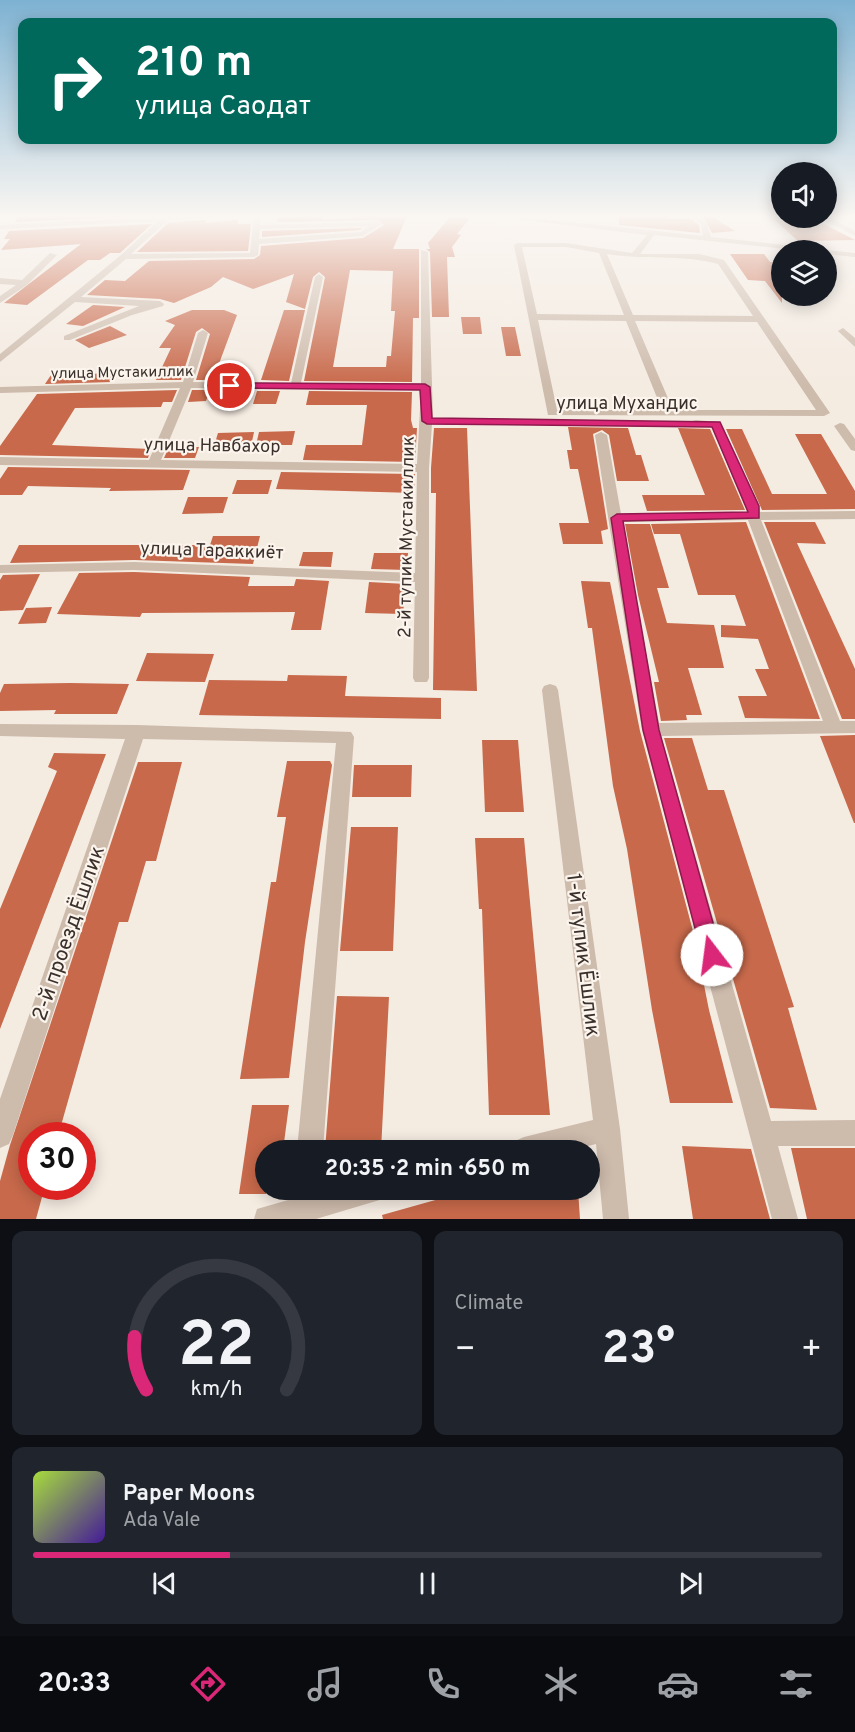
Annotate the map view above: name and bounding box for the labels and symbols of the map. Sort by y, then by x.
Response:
pin [204,360,255,411]
street label: улица Мустакиллик [50,363,194,384]
street label: улица Мухандис [556,393,698,416]
street label: улица Навбахор [143,434,281,459]
street label: 2-й тупик Мустакиллик [394,436,421,638]
street label: улица Тараккиёт [140,538,284,565]
street label: 2-й проезд Ёшлик [27,842,112,1025]
street label: 1-й тупик Ёшлик [559,872,606,1038]
position arrow [680,923,744,987]
speed limit sign: 30 [18,1122,96,1200]

